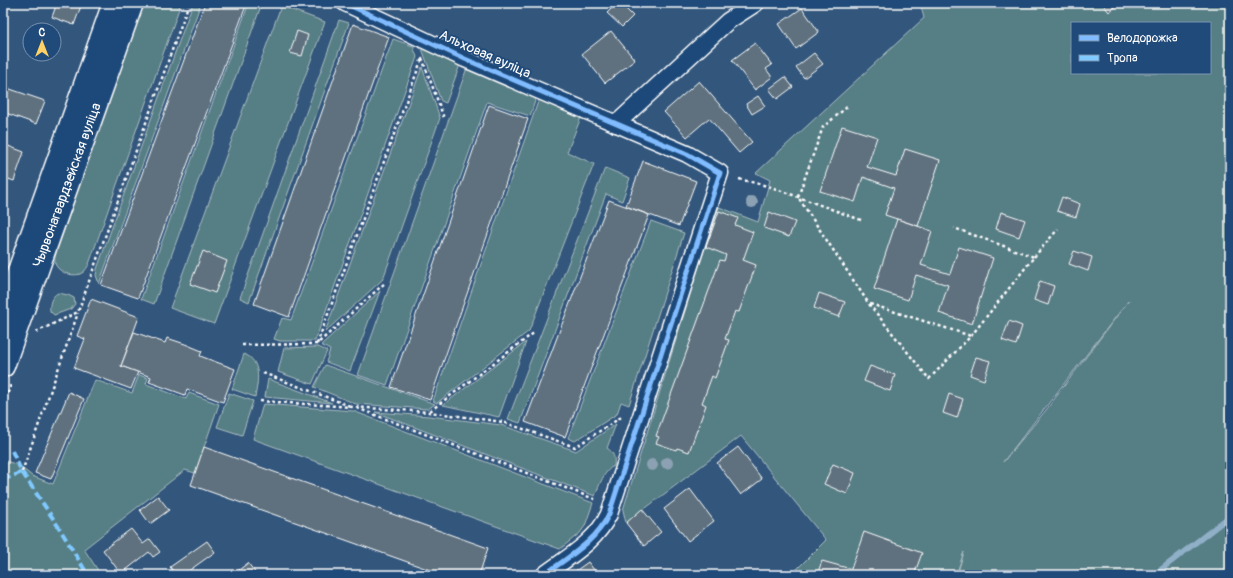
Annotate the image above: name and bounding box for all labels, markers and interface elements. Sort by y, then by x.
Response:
north arrow [22,22,62,62]
legend [1071,22,1211,74]
text: С [39,26,46,39]
street label: Альховая вуліца [437,26,533,82]
text: Велодорожка [1107,31,1178,46]
text: Тропа [1107,51,1138,66]
street label: Чырвонагвардзейская вуліца [29,100,105,270]

